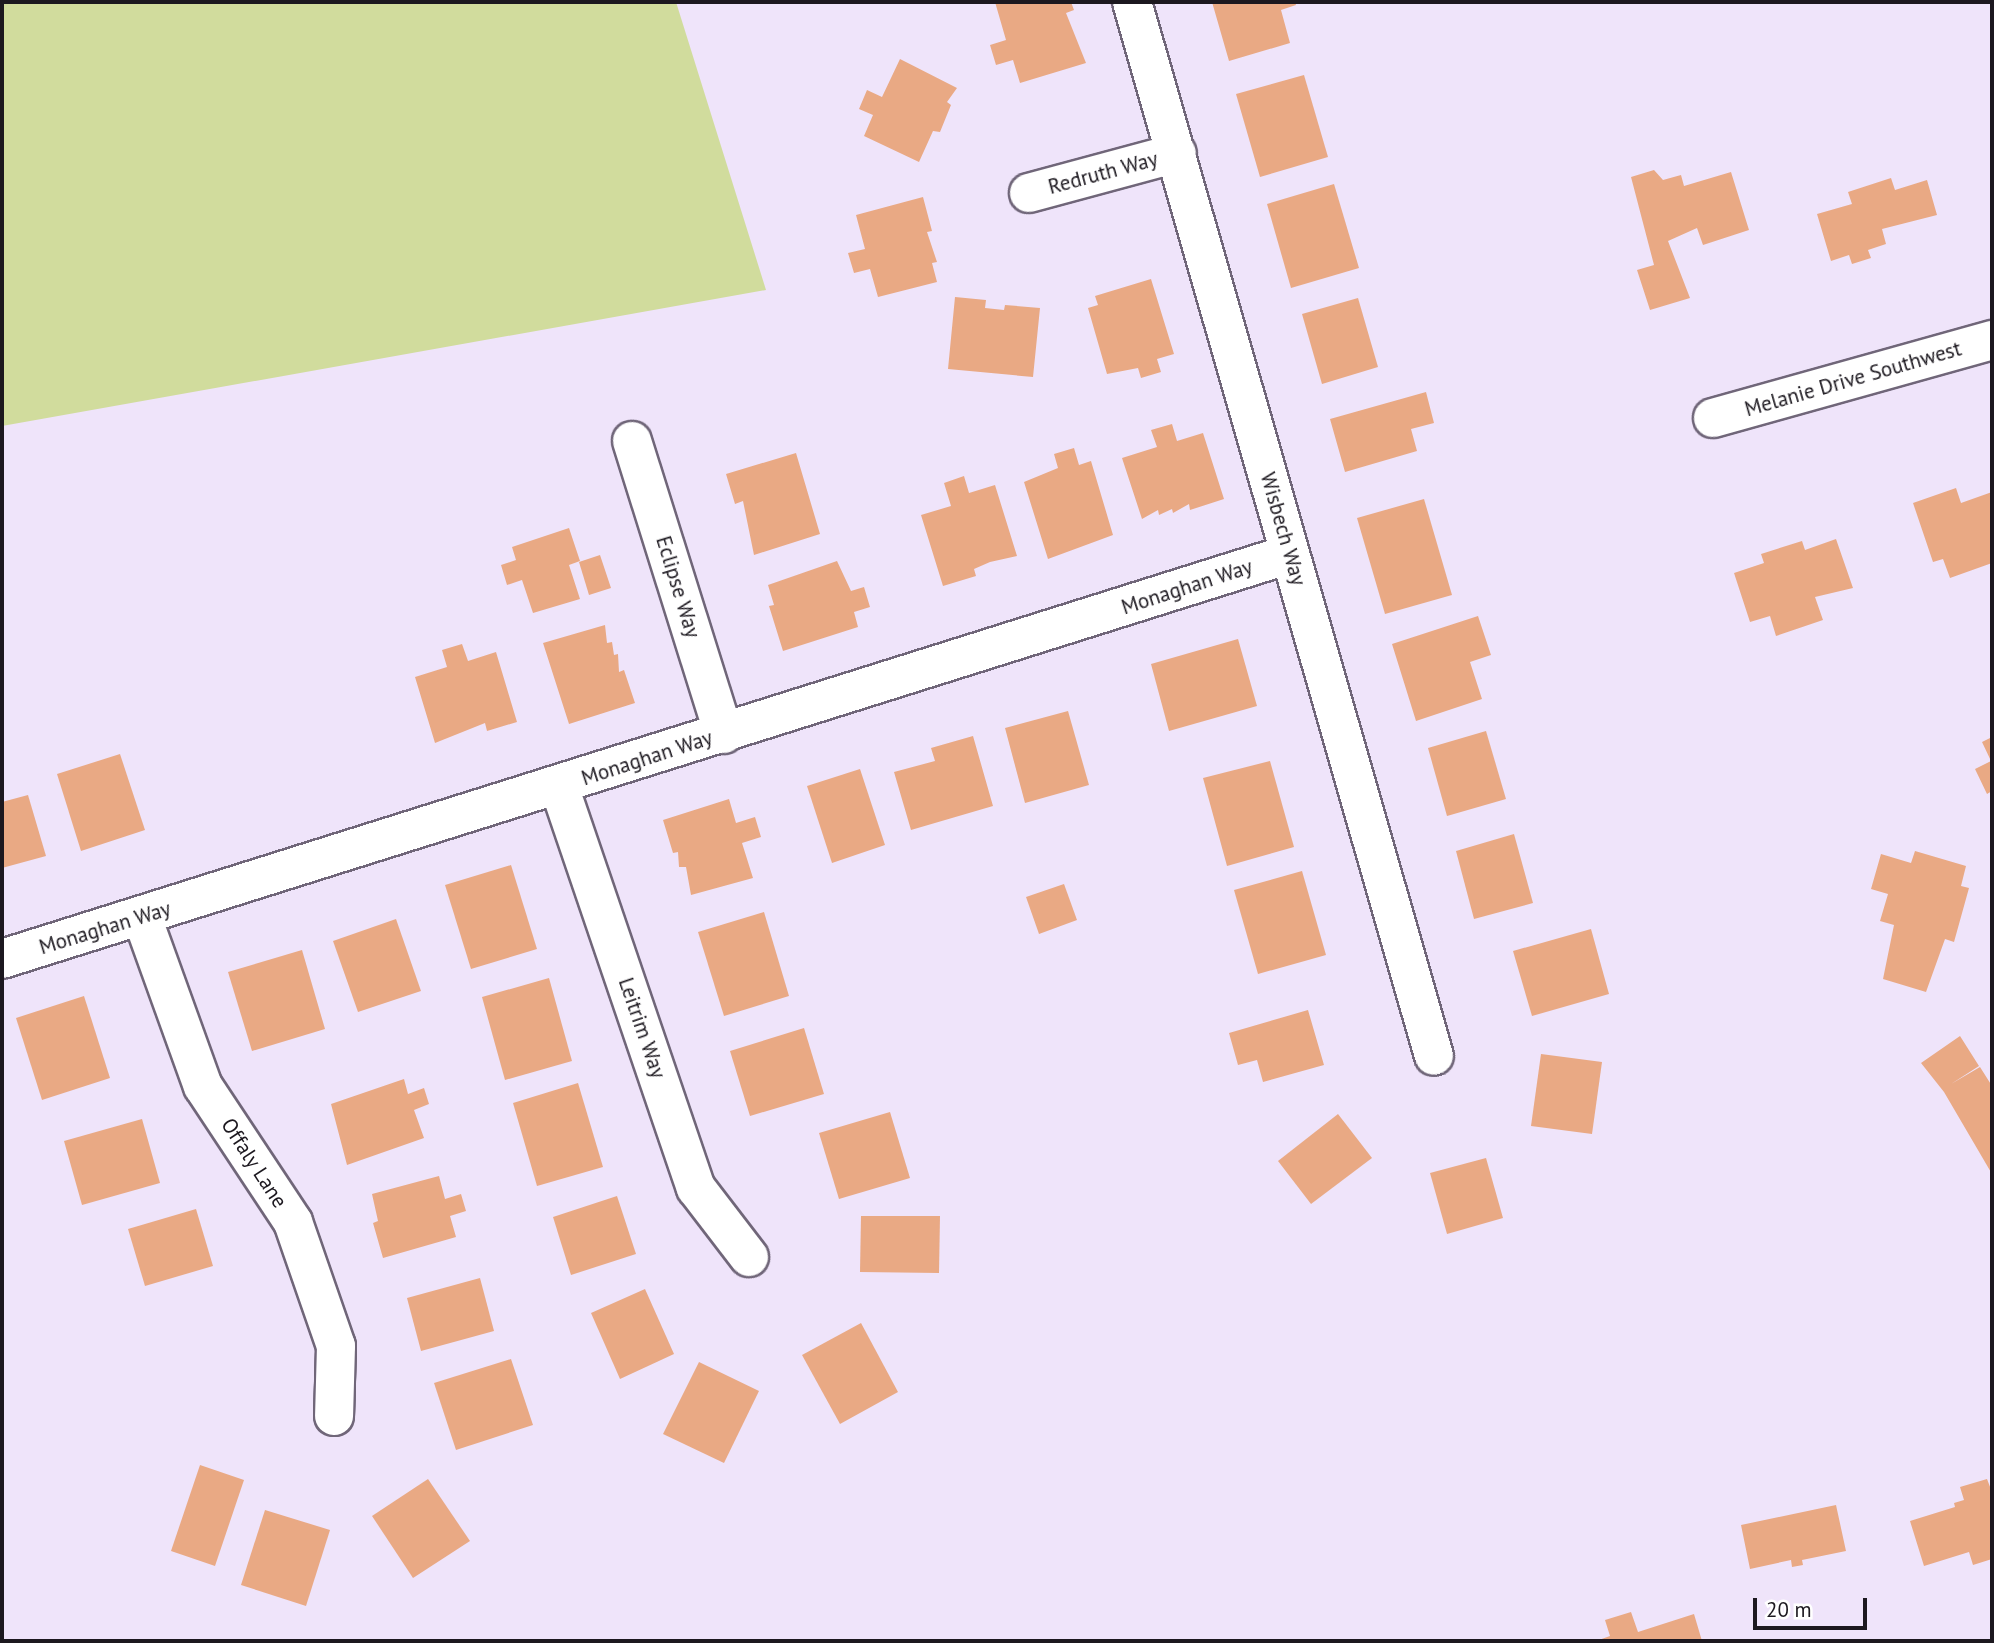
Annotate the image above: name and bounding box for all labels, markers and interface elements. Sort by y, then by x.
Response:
street label: Redruth Way [1045,146,1161,200]
street label: Melanie Drive Southwest [1742,336,1964,422]
street label: Wisbech Way [1255,469,1311,589]
street label: Eclipse Way [650,533,706,641]
street label: Monaghan Way [1118,554,1256,620]
street label: Monaghan Way [578,725,716,791]
street label: Monaghan Way [36,896,174,960]
street label: Leitrim Way [613,974,671,1082]
street label: Offaly Lane [215,1113,293,1213]
scale bar [1756,1584,1870,1628]
text: 20 m [1766,1596,1812,1623]

